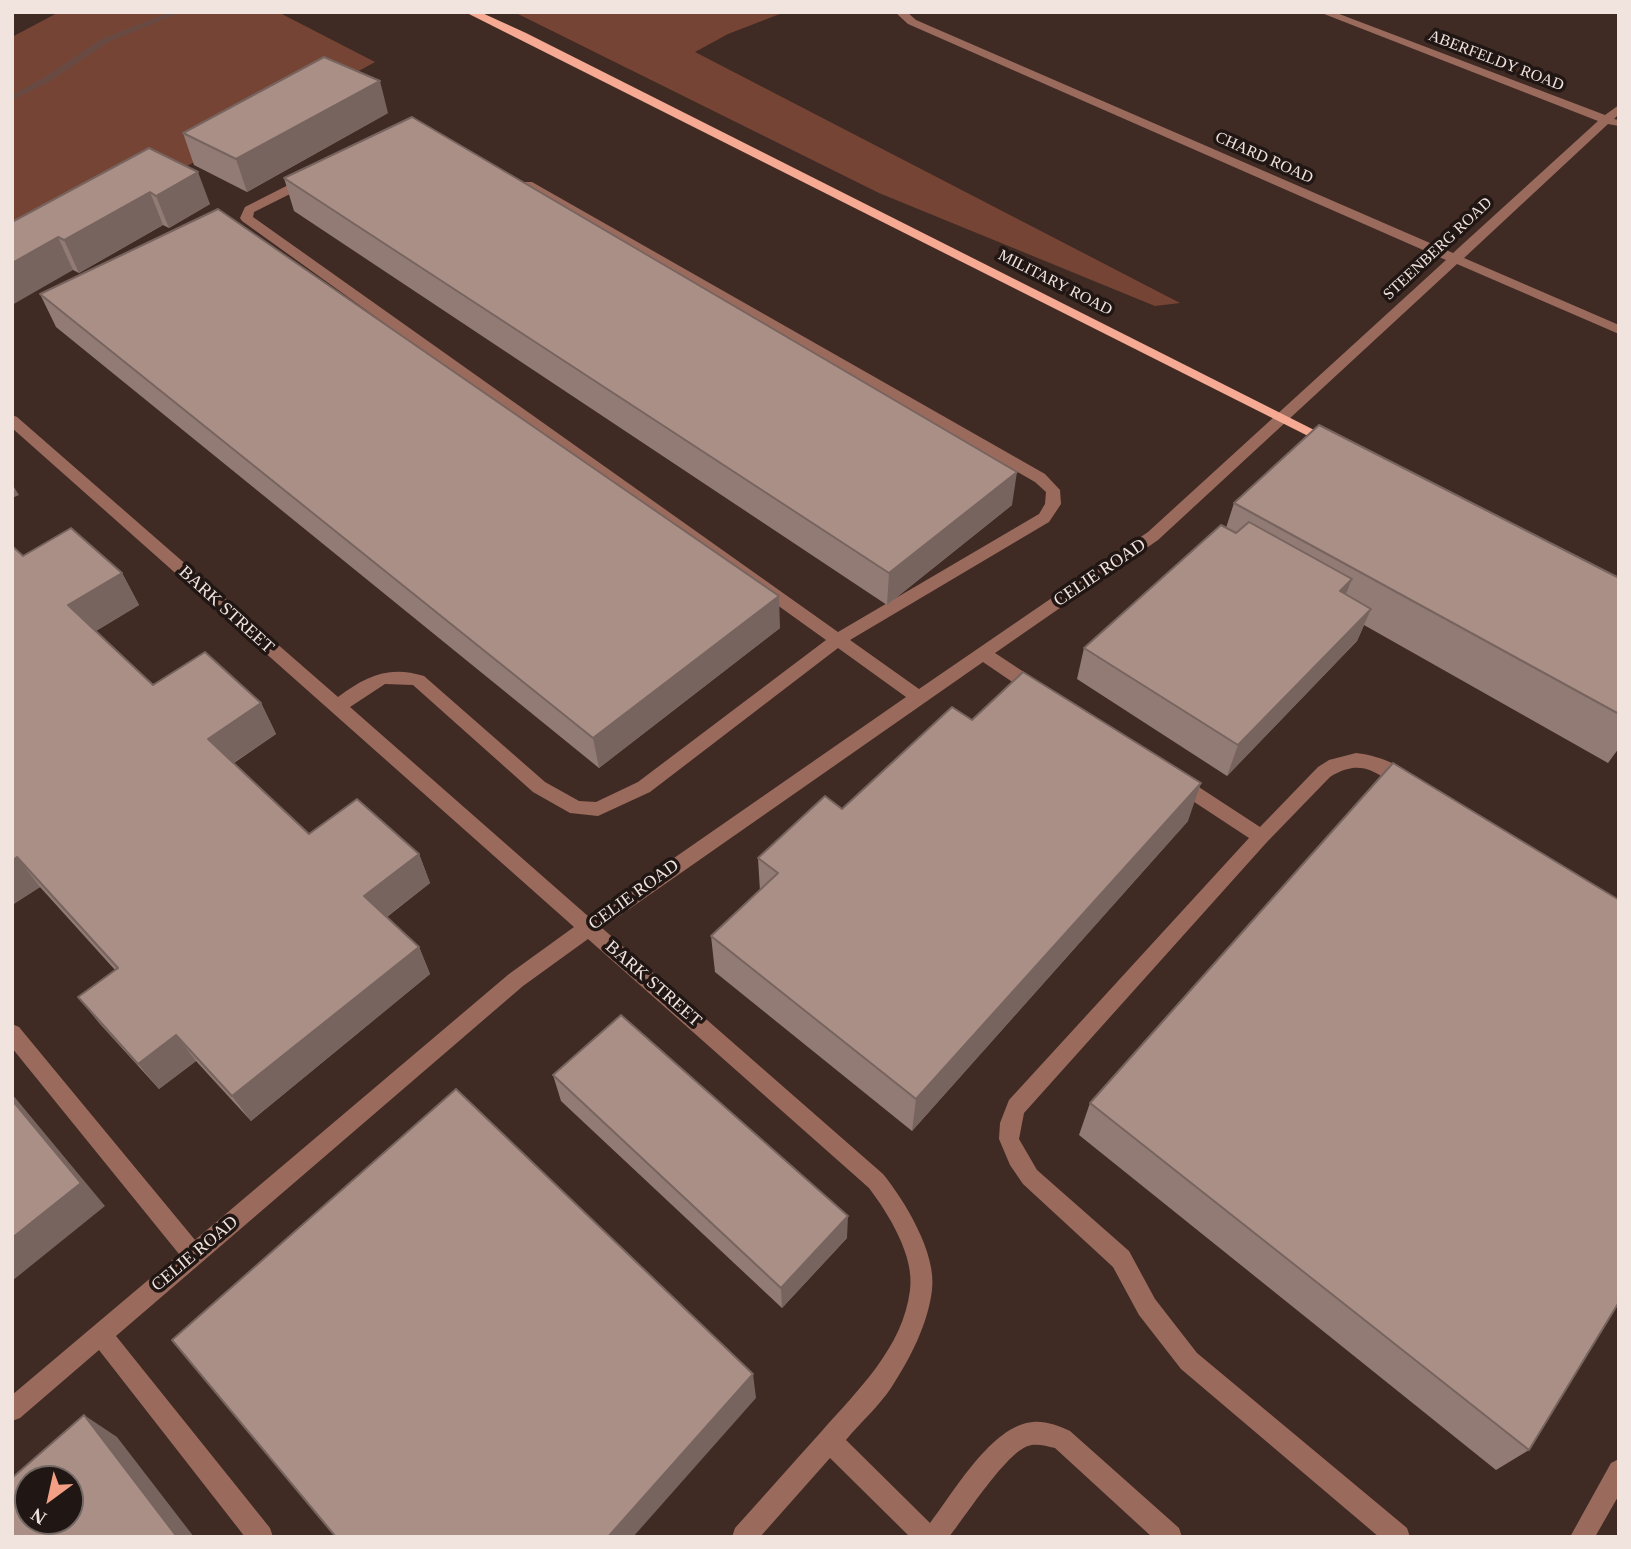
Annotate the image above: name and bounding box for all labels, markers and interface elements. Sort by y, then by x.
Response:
street label: ABERFELDY ROAD [1426,26,1566,96]
street label: CHARD ROAD [1212,128,1316,188]
street label: STEENBERG ROAD [1380,194,1496,304]
street label: MILITARY ROAD [995,246,1115,320]
street label: CELIE ROAD [1050,534,1150,612]
street label: BARK STREET [174,562,278,658]
street label: CELIE ROAD [585,855,683,935]
street label: BARK STREET [600,936,706,1032]
street label: CELIE ROAD [147,1212,243,1296]
north arrow [14,1465,84,1535]
text: N [27,1504,50,1529]

